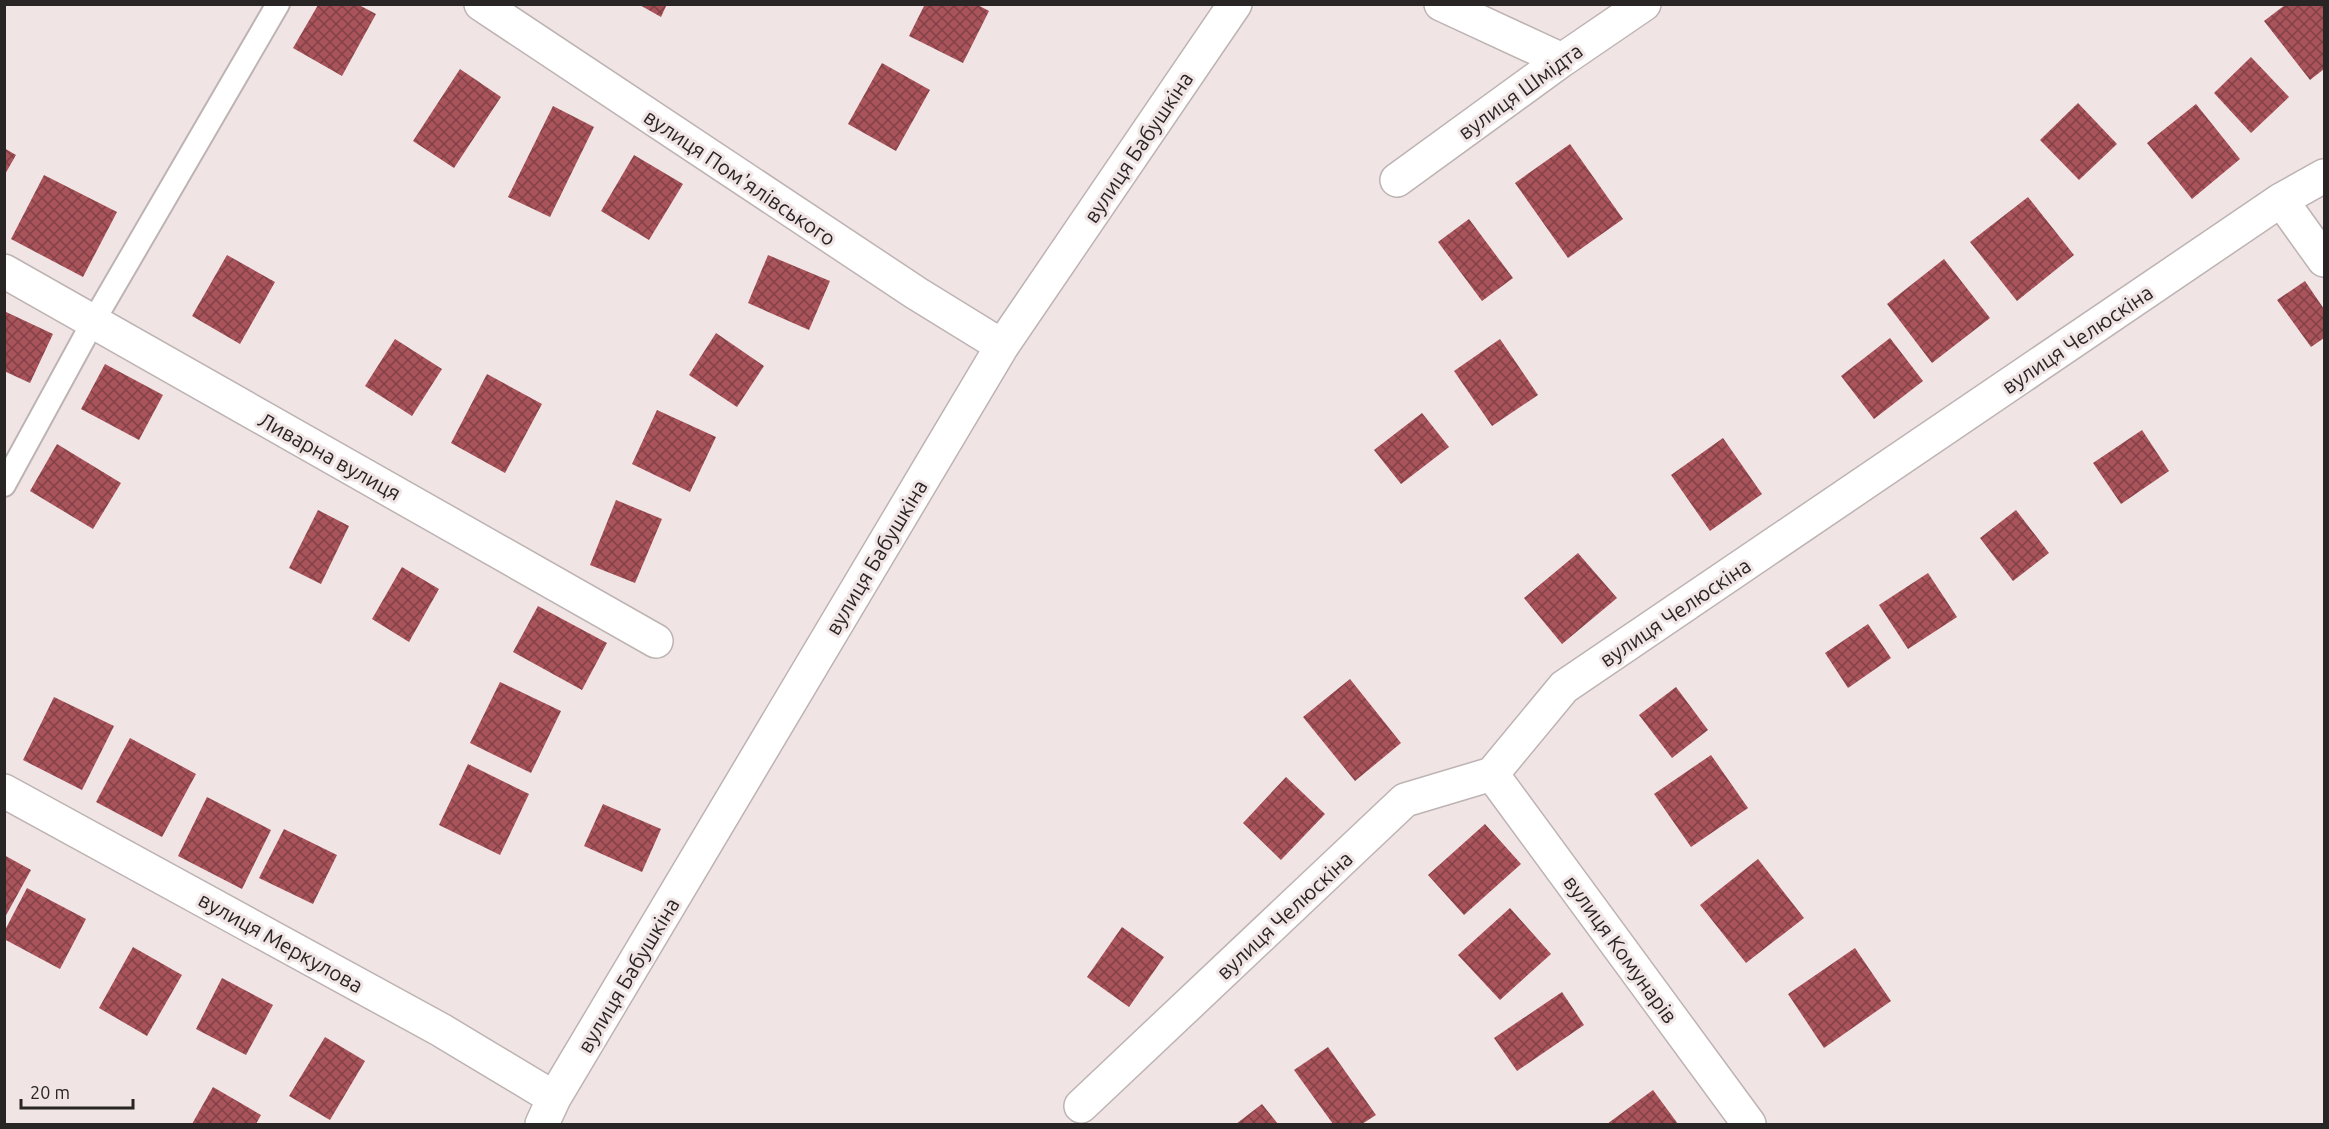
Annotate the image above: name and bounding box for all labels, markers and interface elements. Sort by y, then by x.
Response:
street label: вулиця Шмідта [1453,38,1587,144]
street label: вулиця Бабушкіна [1079,67,1197,227]
street label: вулиця Пом'ялівського [640,104,840,250]
street label: вулиця Челюскіна [1997,280,2157,398]
street label: Ливарна вулиця [255,407,405,505]
street label: вулиця Бабушкіна [820,475,932,639]
street label: вулиця Челюскіна [1595,553,1755,671]
street label: вулиця Челюскіна [1211,846,1357,984]
street label: вулиця Комунарів [1559,870,1683,1028]
street label: вулиця Меркулова [195,887,367,997]
street label: вулиця Бабушкіна [572,893,684,1057]
scale bar [21,1072,134,1110]
text: 20 m [30,1082,70,1102]

